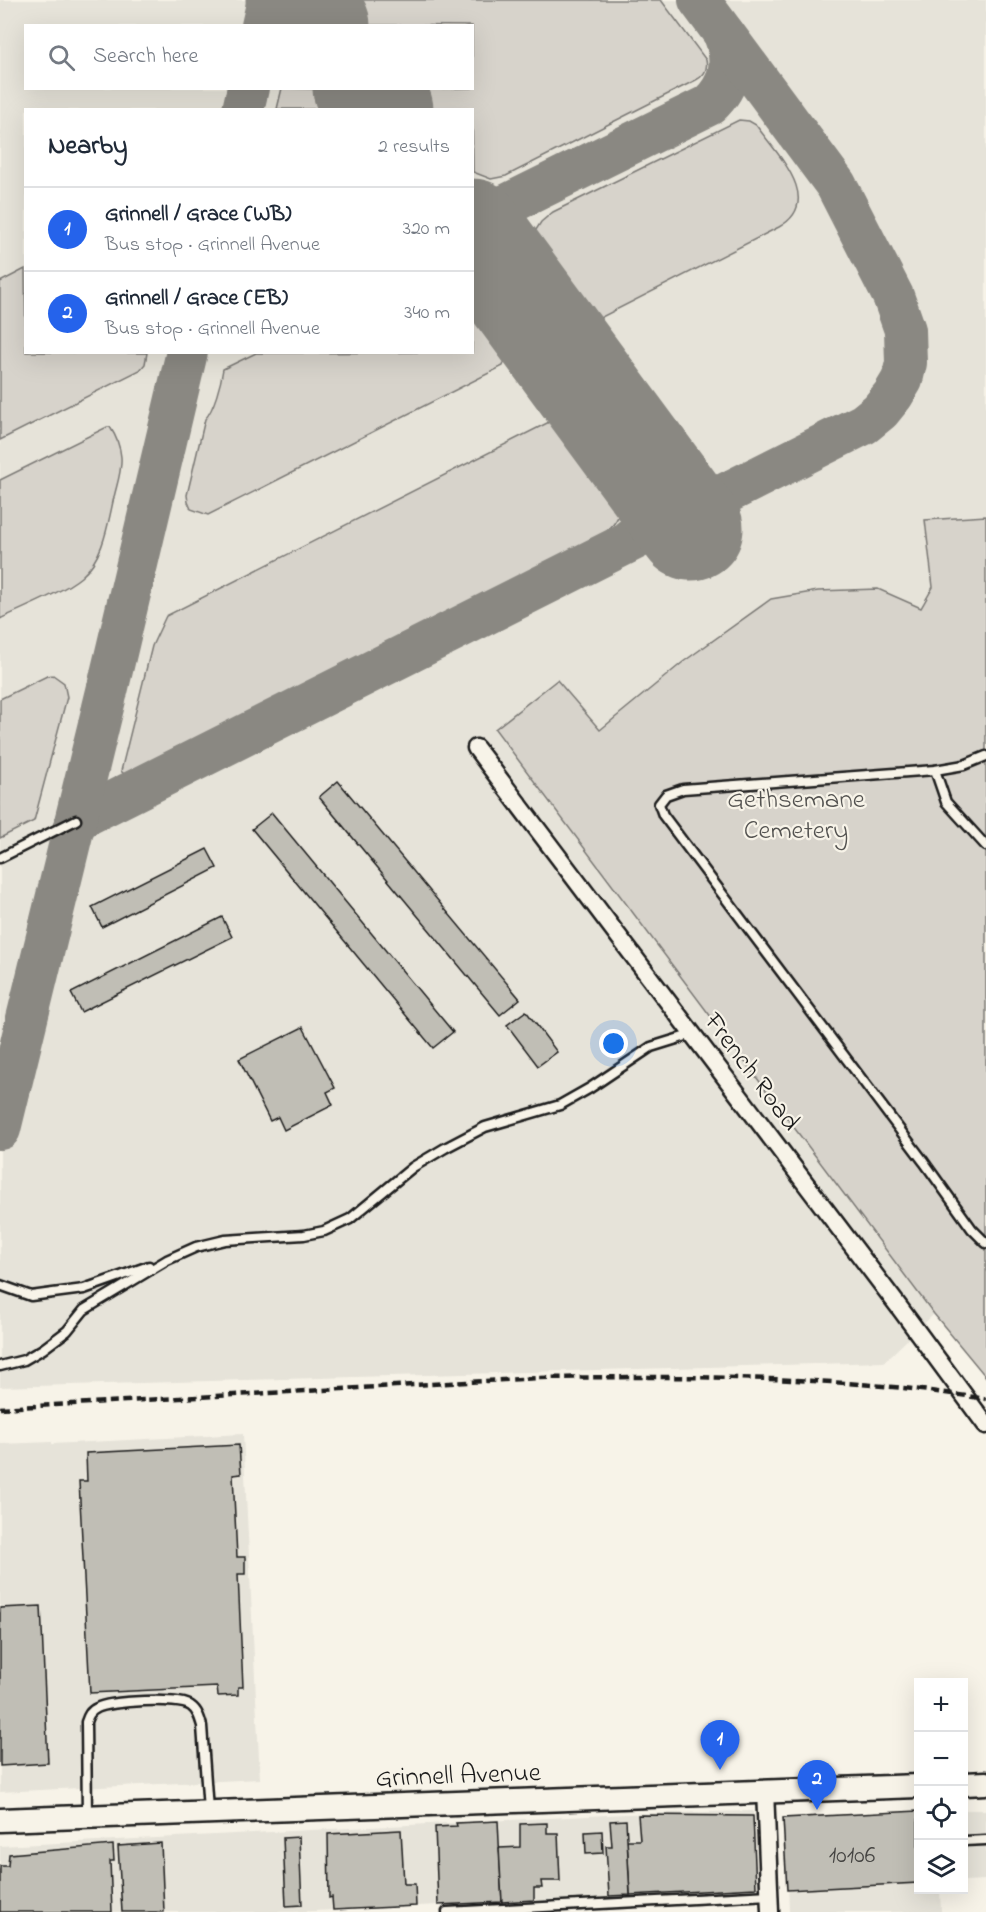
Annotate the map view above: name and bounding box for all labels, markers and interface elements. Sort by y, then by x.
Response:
search box [24,24,474,90]
icon: search [45,41,78,74]
text: Search here [93,41,198,73]
text: Nearby [48,128,127,166]
text: 2 results [378,133,450,162]
text: Grinnell / Grace (WB) [105,199,292,231]
text: 1 [64,215,71,244]
text: 320 m [403,215,450,244]
text: Bus stop · Grinnell Avenue [105,231,320,260]
text: Grinnell / Grace (EB) [105,283,288,315]
text: 2 [63,299,72,328]
text: 340 m [404,299,450,328]
text: Bus stop · Grinnell Avenue [105,315,320,344]
park label: Gethsemane Cemetery [727,781,866,851]
street label: French Road [693,1004,809,1140]
your location [599,1029,628,1058]
map controls [914,1678,968,1894]
button: + [914,1678,968,1732]
pin: 1 [700,1720,740,1770]
button: − [914,1732,968,1786]
street label: Grinnell Avenue [375,1754,542,1799]
pin: 2 [798,1760,836,1810]
button: locate [914,1786,968,1840]
house number: 10106 [829,1839,876,1874]
button: layers [914,1840,968,1894]

